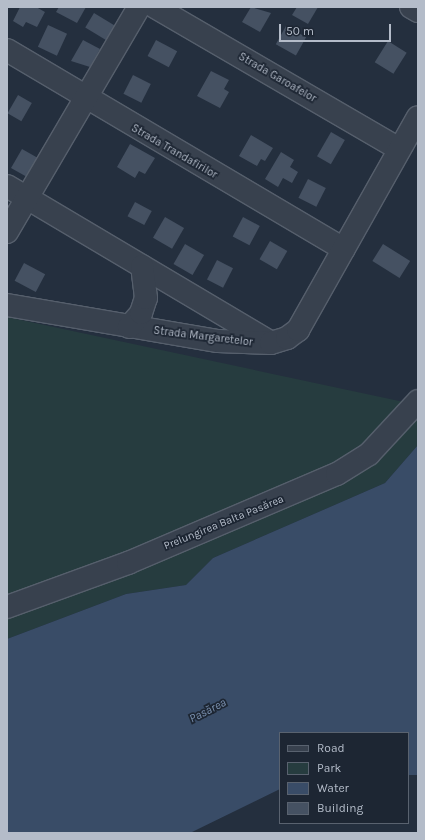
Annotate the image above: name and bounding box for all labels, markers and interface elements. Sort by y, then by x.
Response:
scale bar [281,16,393,42]
text: 50 m [286,24,314,38]
street label: Strada Garoafelor [236,50,318,106]
street label: Strada Trandafirilor [129,122,219,182]
street label: Strada Margaretelor [153,324,253,350]
street label: Prelungirea Balta Pasărea [162,493,286,553]
water label: Pasărea [187,696,229,726]
legend [279,732,409,824]
text: Road [317,741,345,755]
text: Park [317,761,341,775]
text: Water [317,781,349,795]
text: Building [317,801,363,815]

